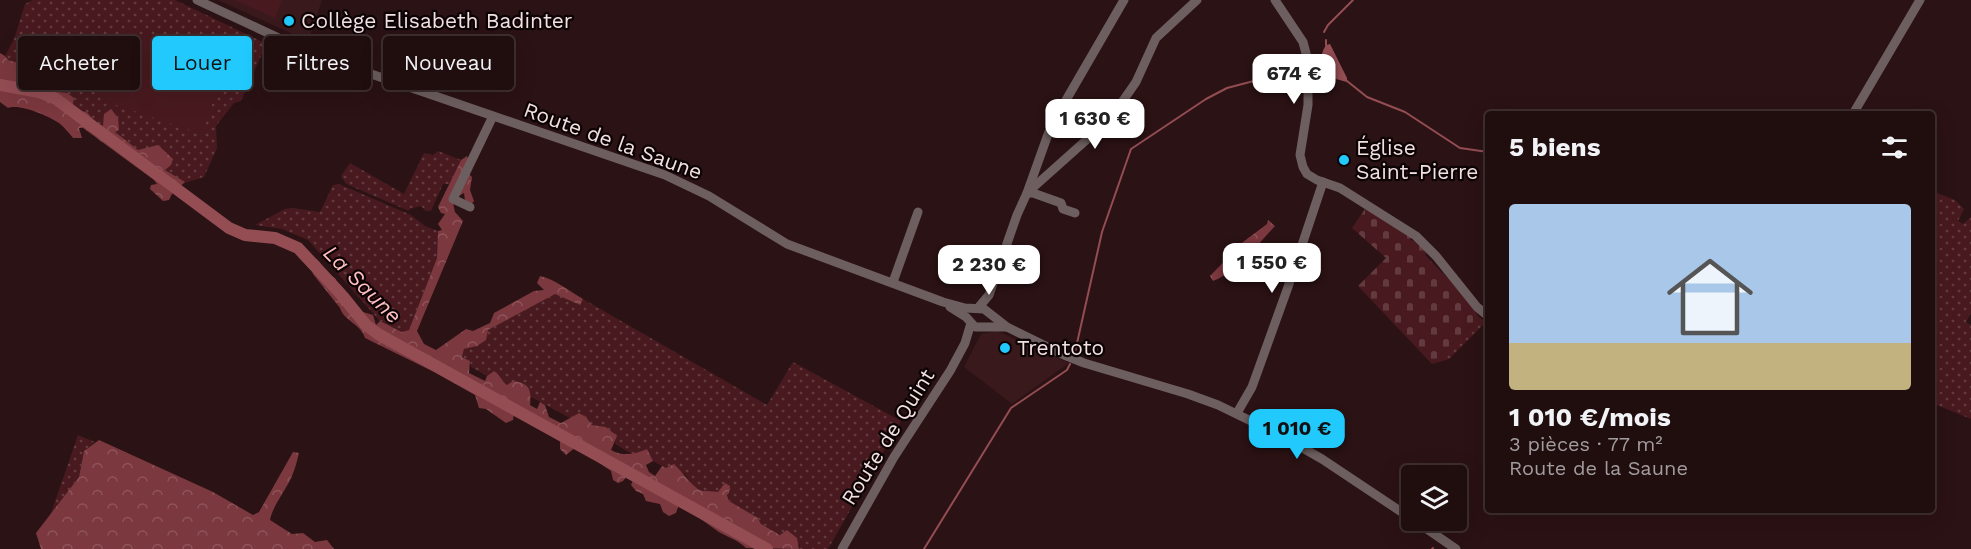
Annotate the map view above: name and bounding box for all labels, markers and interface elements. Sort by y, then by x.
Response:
place label: Collège Elisabeth Badinter [301,8,573,33]
marker: Collège Elisabeth Badinter [282,14,296,28]
chip: Acheter [18,36,140,90]
chip: Louer [152,36,252,90]
chip: Filtres [264,36,371,90]
chip: Nouveau [383,36,514,90]
pin: 674 € [1252,54,1336,105]
text: 674 € [1266,61,1322,85]
street label: Route de la Saune [521,97,706,184]
pin: 1 630 € [1040,99,1150,150]
text: 1 630 € [1059,106,1131,130]
icon: filters [1878,131,1911,164]
text: 5 biens [1509,132,1601,162]
place label: Église Saint-Pierre [1356,135,1478,184]
marker: Église Saint-Pierre [1337,153,1351,167]
water label: La Saune [319,240,407,328]
pin: 1 550 € [1217,243,1327,294]
icon: home [1656,243,1764,351]
pin: 2 230 € [934,245,1044,296]
text: 1 550 € [1237,250,1307,274]
text: 2 230 € [952,252,1026,276]
place label: Trentoto [1017,335,1104,360]
marker: Trentoto [998,341,1012,355]
street label: Route de Quint [836,364,940,509]
text: 1 010 €/mois [1509,402,1671,432]
pin: 1 010 € [1242,409,1352,460]
text: 1 010 € [1263,416,1331,440]
text: 3 pièces · 77 m² [1509,432,1663,456]
text: Route de la Saune [1509,456,1688,480]
map controls [1401,465,1467,531]
button: layers [1401,465,1467,531]

